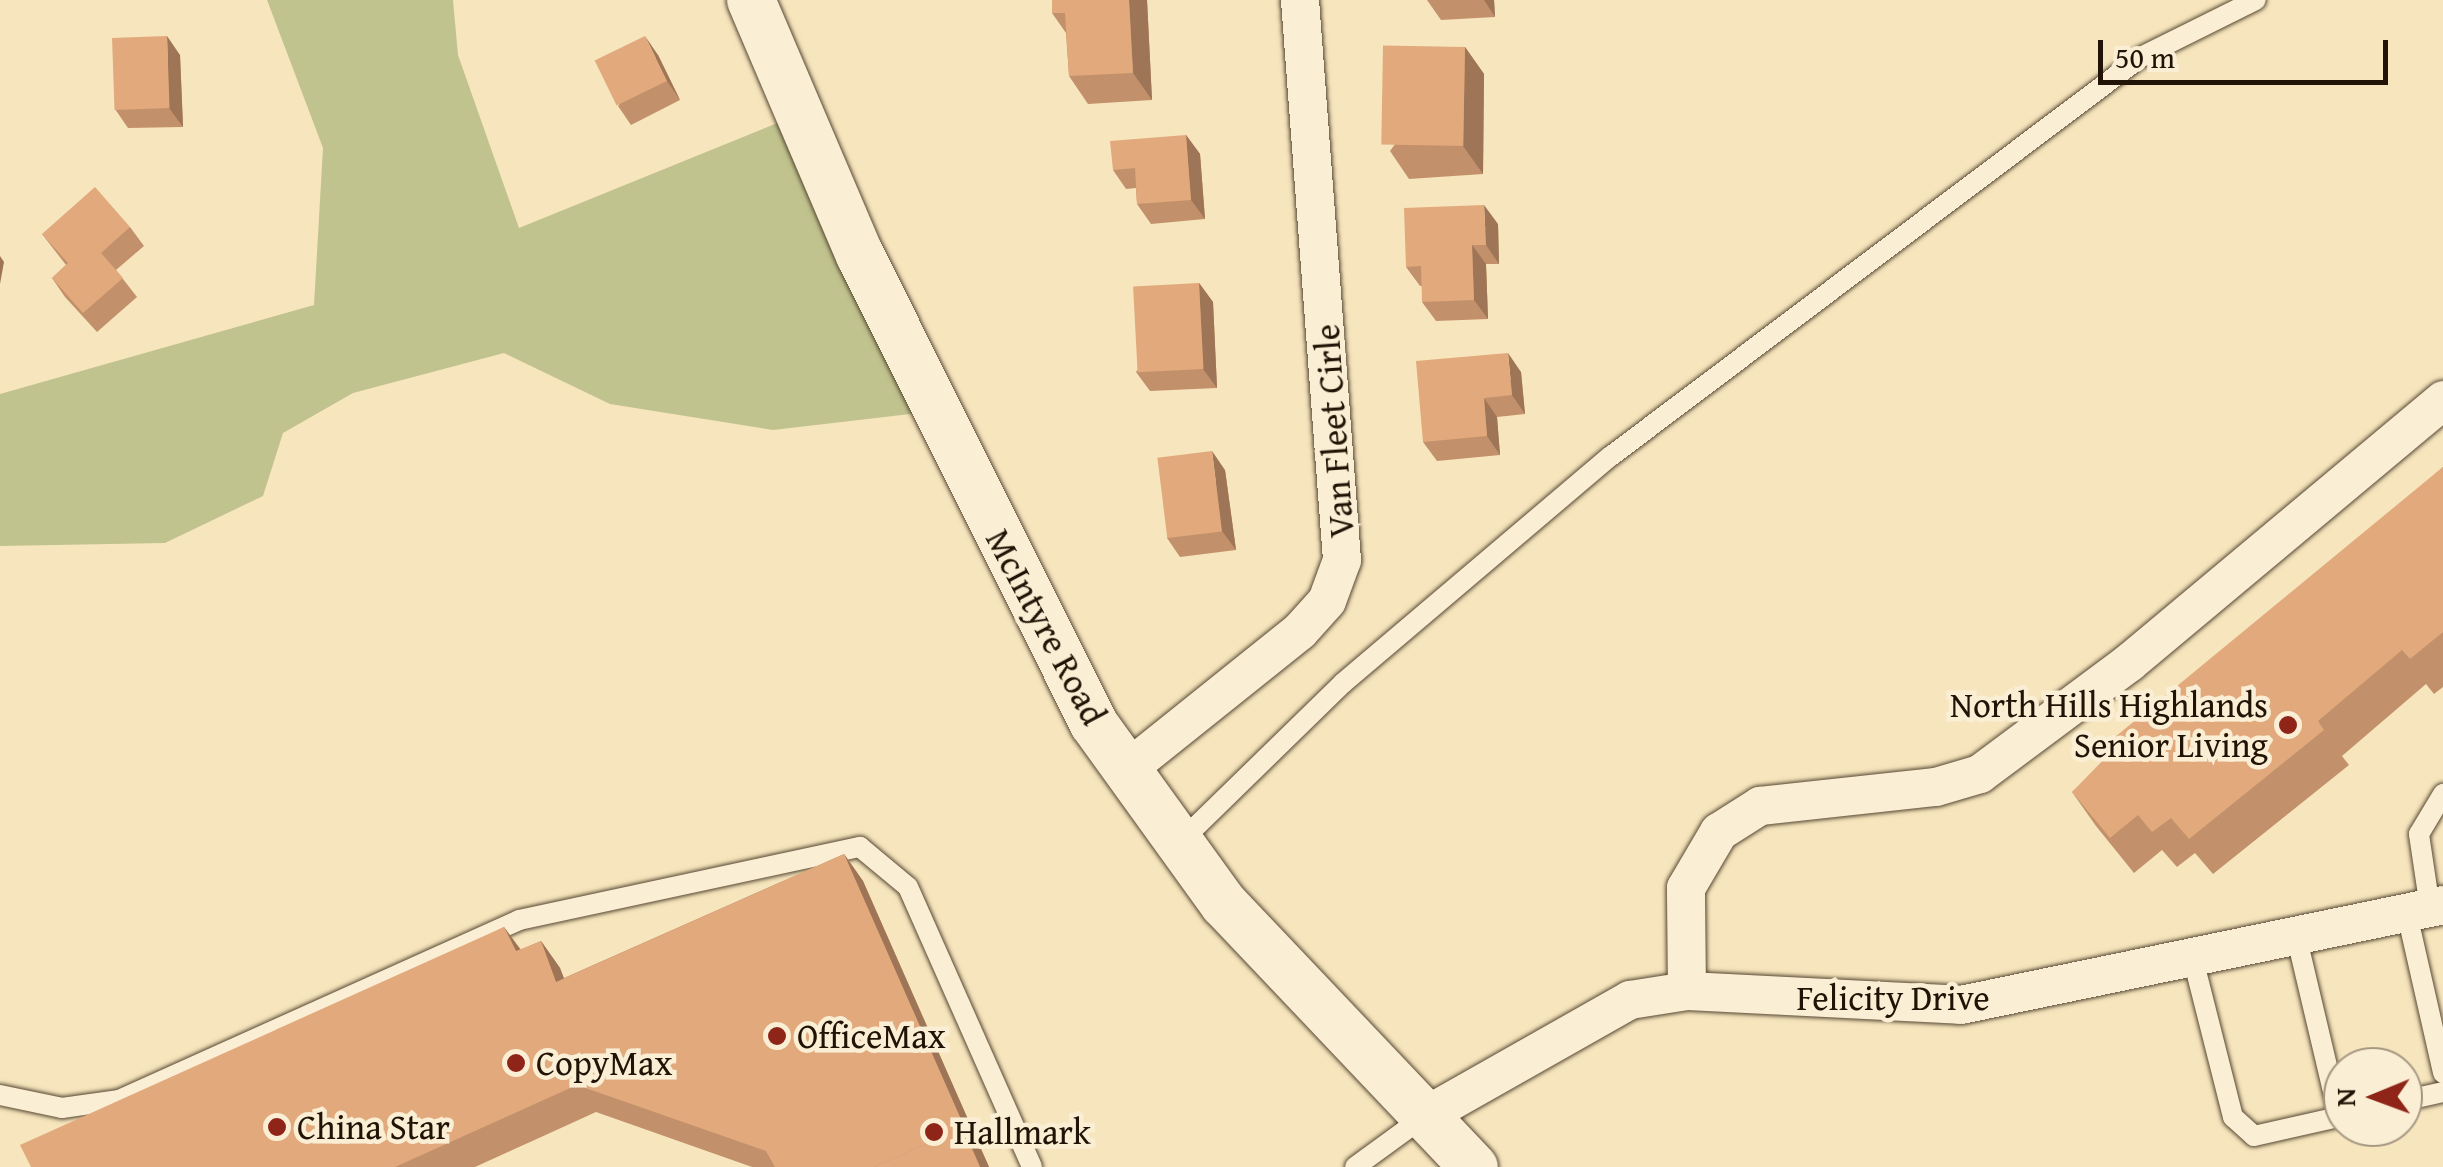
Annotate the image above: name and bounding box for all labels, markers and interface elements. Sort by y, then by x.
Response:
scale bar [2103,20,2393,82]
text: 50 m [2115,35,2175,79]
street label: Van Fleet Cirle [1306,323,1362,539]
street label: McIntyre Road [977,522,1115,732]
place label: North Hills Highlands Senior Living [1950,684,2268,766]
marker: North Hills Highlands Senior Living [2277,714,2299,736]
street label: Felicity Drive [1796,977,1990,1019]
place label: OfficeMax [797,1015,946,1057]
marker: OfficeMax [766,1025,788,1047]
place label: CopyMax [536,1042,672,1084]
north arrow [2323,1047,2423,1147]
marker: CopyMax [505,1052,527,1074]
text: N [2324,1088,2365,1107]
place label: China Star [297,1106,450,1148]
place label: Hallmark [954,1111,1091,1153]
marker: China Star [266,1116,288,1138]
marker: Hallmark [923,1121,945,1143]

